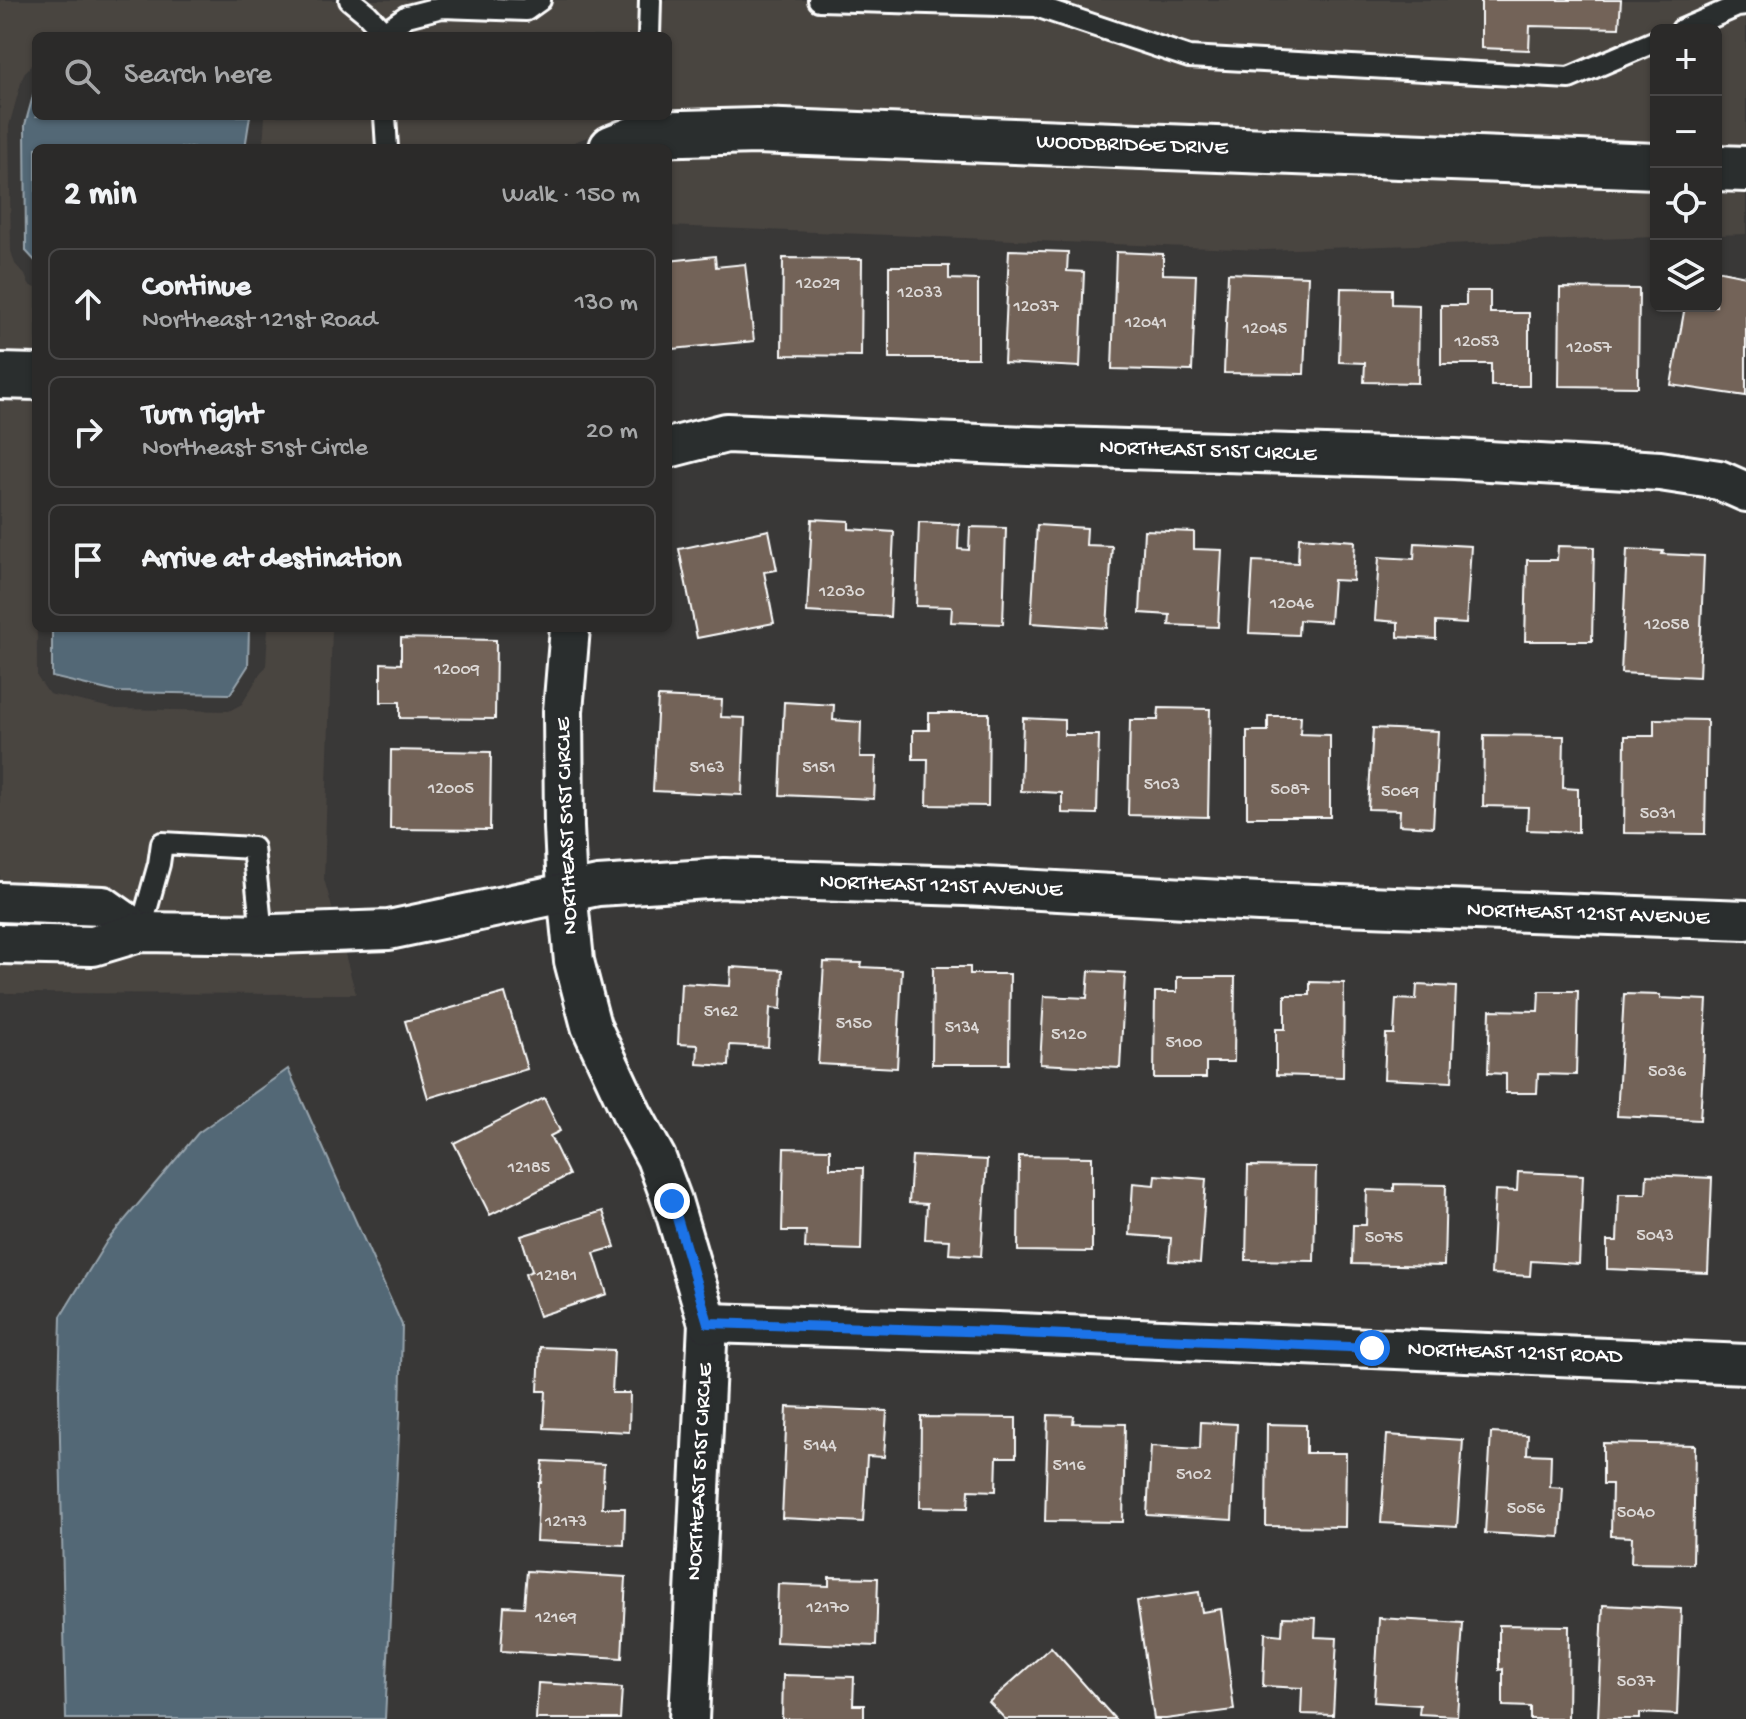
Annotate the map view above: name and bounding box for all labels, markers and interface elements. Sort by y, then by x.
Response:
map controls [1650,24,1722,312]
button: + [1650,24,1722,96]
search box [32,32,672,120]
icon: search [60,54,104,98]
text: Search here [124,59,272,94]
button: − [1650,96,1722,168]
street label: WOODBRIDGE DRIVE [1036,130,1230,162]
button: locate [1650,168,1722,240]
text: 2 min [64,176,136,216]
text: Walk · 150 m [502,181,640,212]
button: layers [1650,240,1722,312]
text: Continue [142,271,251,306]
house number: 12029 [795,274,840,295]
icon: ahead [66,282,110,326]
house number: 12033 [897,283,943,304]
text: 130 m [575,289,638,320]
house number: 12037 [1012,297,1059,318]
text: Northeast 121st Road [142,306,377,337]
house number: 12041 [1124,313,1167,334]
house number: 12045 [1242,319,1287,340]
house number: 12053 [1453,332,1500,353]
house number: 12057 [1565,338,1612,359]
text: Turn right [142,399,262,434]
icon: right [66,410,110,454]
text: 20 m [586,417,638,448]
text: Northeast 51st Circle [142,434,368,465]
street label: NORTHEAST 51ST CIRCLE [1099,435,1318,469]
icon: arrive [66,538,110,582]
text: Arrive at destination [142,543,402,578]
house number: 12030 [818,582,865,603]
house number: 12046 [1269,594,1315,615]
house number: 12058 [1643,615,1690,636]
house number: 12009 [433,660,480,681]
street label: NORTHEAST 51ST CIRCLE [551,716,585,935]
house number: 5163 [689,758,725,779]
house number: 5151 [802,758,836,779]
house number: 5103 [1144,775,1180,796]
house number: 12005 [427,779,474,800]
house number: 5087 [1271,780,1310,801]
house number: 5069 [1381,782,1419,803]
house number: 5031 [1640,804,1676,825]
street label: NORTHEAST 121ST AVENUE [819,870,1064,904]
street label: NORTHEAST 121ST AVENUE [1466,898,1711,932]
house number: 5162 [704,1002,739,1023]
house number: 5150 [836,1014,872,1035]
house number: 5134 [945,1018,980,1039]
house number: 5120 [1051,1025,1087,1046]
house number: 5100 [1165,1033,1203,1054]
house number: 5036 [1648,1062,1687,1083]
house number: 12185 [507,1158,550,1179]
route end [654,1183,690,1219]
house number: 5043 [1636,1226,1674,1247]
house number: 5075 [1365,1228,1403,1249]
house number: 12181 [536,1266,577,1287]
route start [1354,1330,1390,1366]
street label: NORTHEAST 121ST ROAD [1407,1337,1624,1371]
street label: NORTHEAST 51ST CIRCLE [682,1361,720,1581]
house number: 5144 [803,1436,837,1457]
house number: 5116 [1052,1456,1086,1477]
house number: 5102 [1176,1465,1212,1486]
house number: 5056 [1507,1499,1546,1520]
house number: 5040 [1617,1503,1655,1524]
house number: 12173 [544,1512,587,1533]
house number: 12170 [806,1598,849,1619]
house number: 12169 [534,1608,577,1629]
house number: 5037 [1617,1672,1656,1693]

